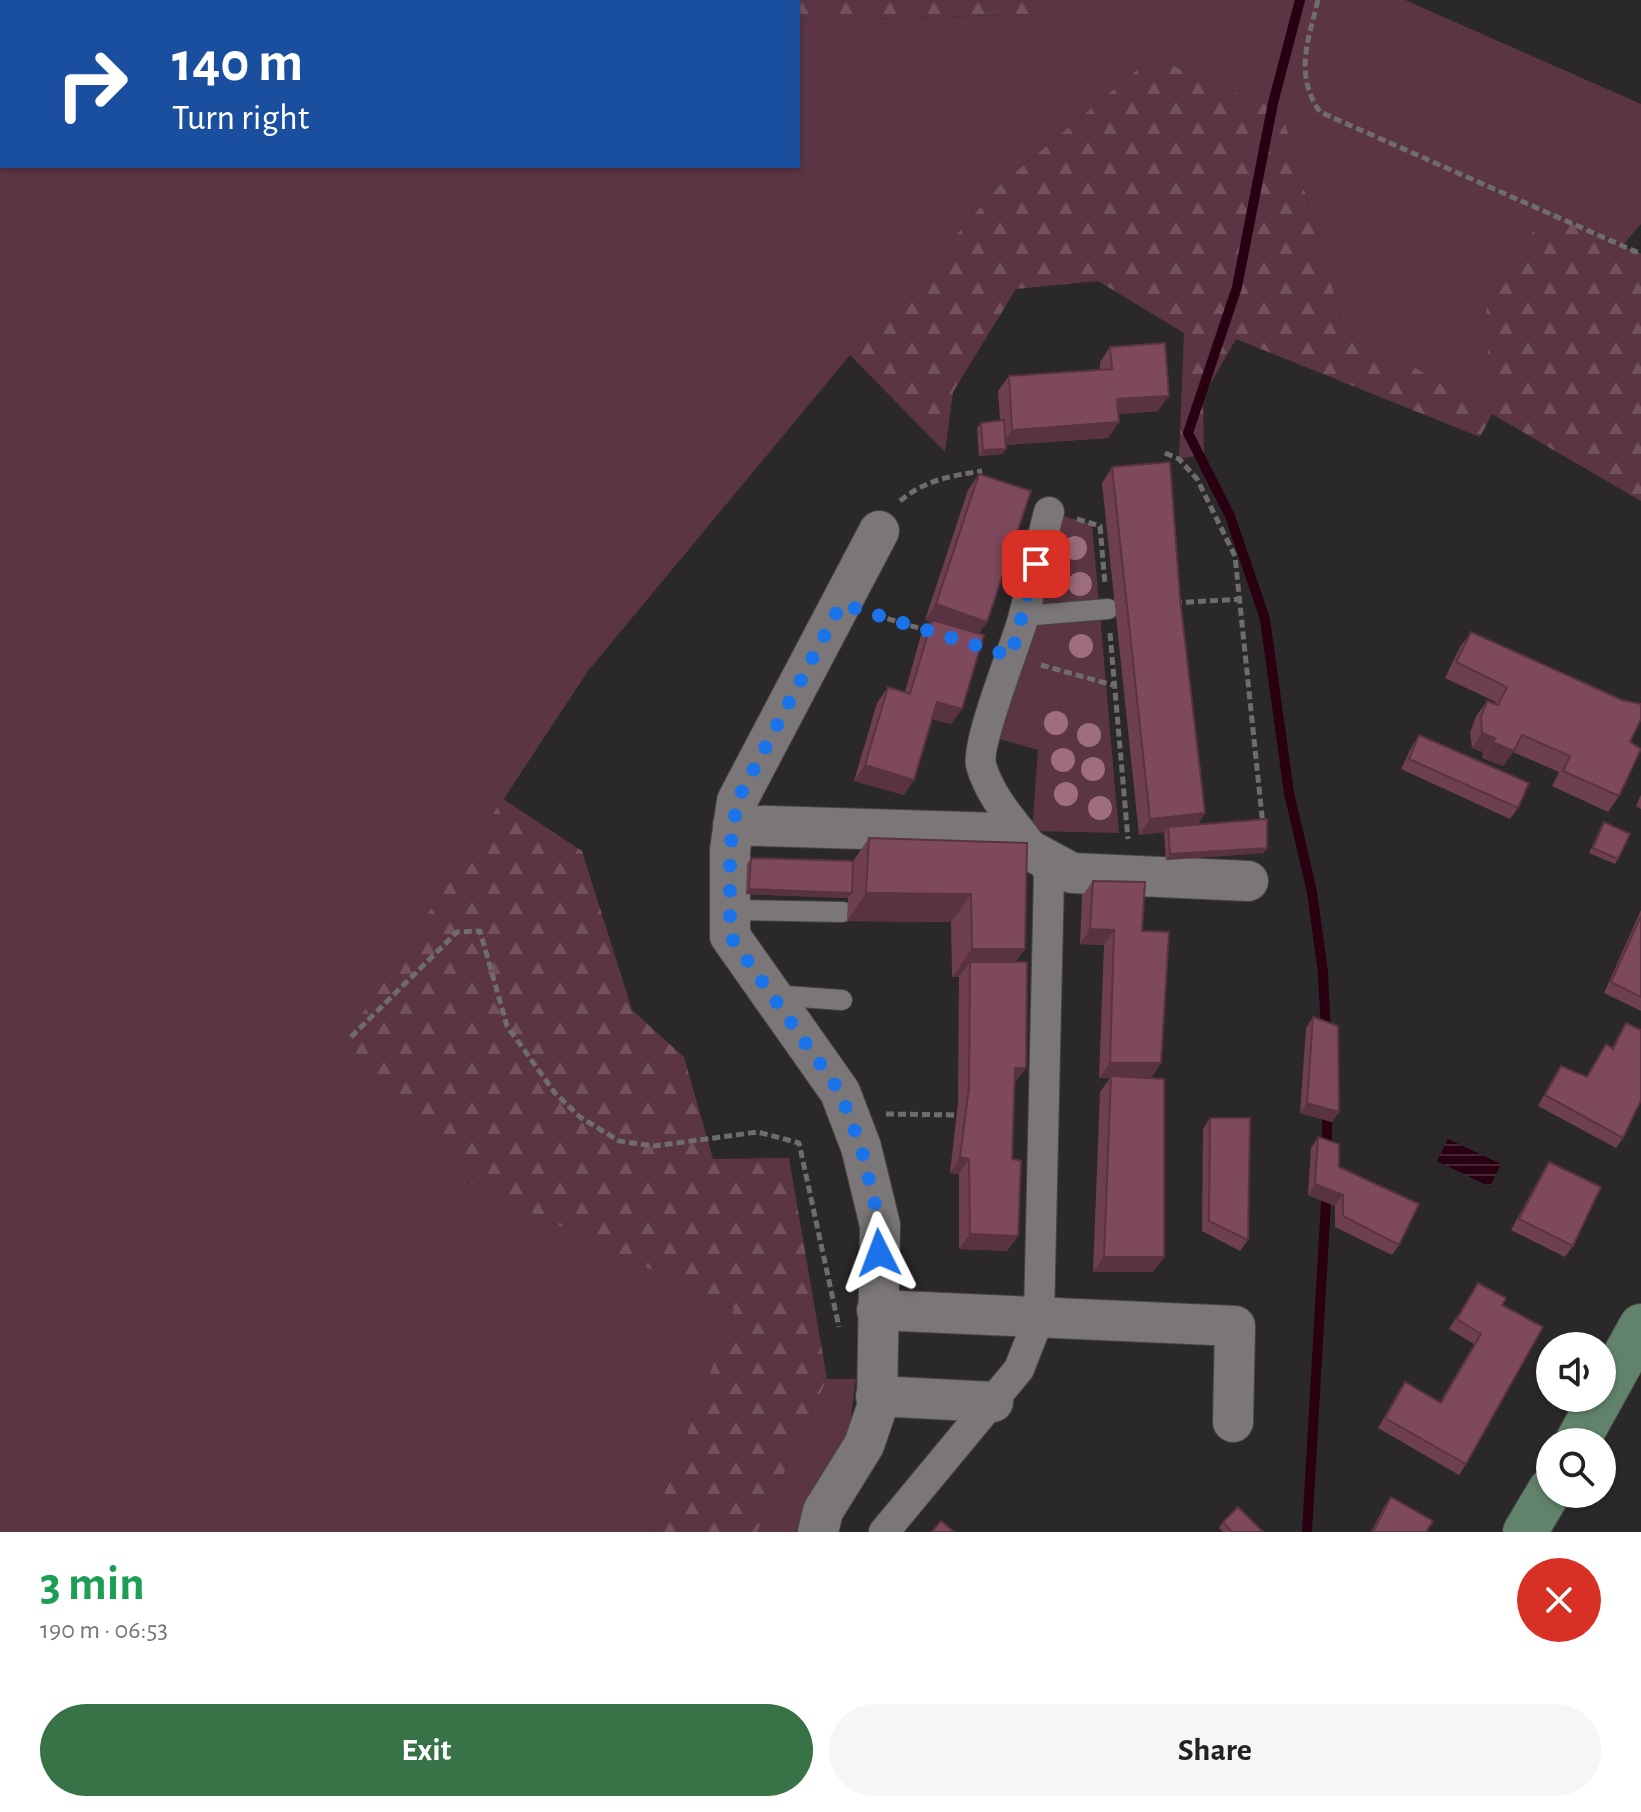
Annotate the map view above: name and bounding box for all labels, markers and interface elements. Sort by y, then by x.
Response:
icon: right [40,32,144,136]
text: 140 m [172,35,303,91]
text: Turn right [172,100,309,136]
pin [1002,530,1070,598]
icon: arrive [1014,542,1058,586]
position arrow [837,1211,921,1295]
map controls [1536,1332,1616,1508]
button: sound [1536,1332,1616,1412]
button: search [1536,1428,1616,1508]
button: close [1517,1558,1601,1642]
text: 3 min [40,1561,145,1609]
text: 190 m · 06:53 [40,1617,168,1643]
button: Exit [40,1704,813,1796]
button: Share [829,1704,1601,1796]

